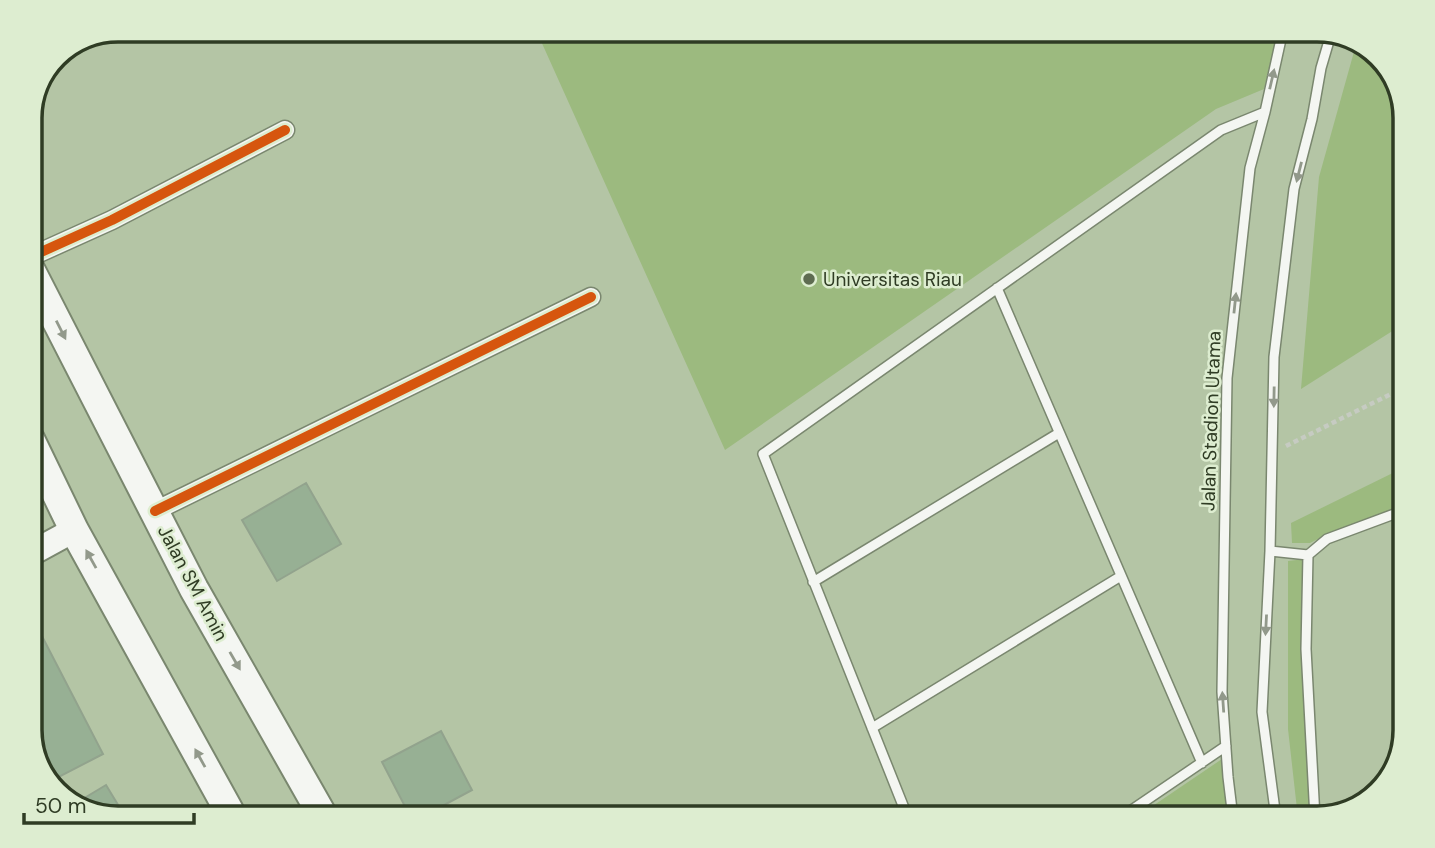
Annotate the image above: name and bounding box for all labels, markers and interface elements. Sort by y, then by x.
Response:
one-way arrow [1267,68,1278,90]
one-way arrow [1293,161,1304,183]
place label: Universitas Riau [823,267,962,292]
marker: Universitas Riau [801,271,817,287]
one-way arrow [1230,292,1241,314]
one-way arrow [56,320,67,340]
street label: Jalan Stadion Utama [1195,330,1227,512]
one-way arrow [1268,387,1279,409]
street label: Jalan SM Amin [152,521,234,645]
one-way arrow [85,549,96,569]
one-way arrow [1261,614,1272,636]
one-way arrow [229,652,241,671]
one-way arrow [1217,690,1228,712]
one-way arrow [194,749,206,768]
scale bar [24,782,194,826]
text: 50 m [35,792,86,820]

